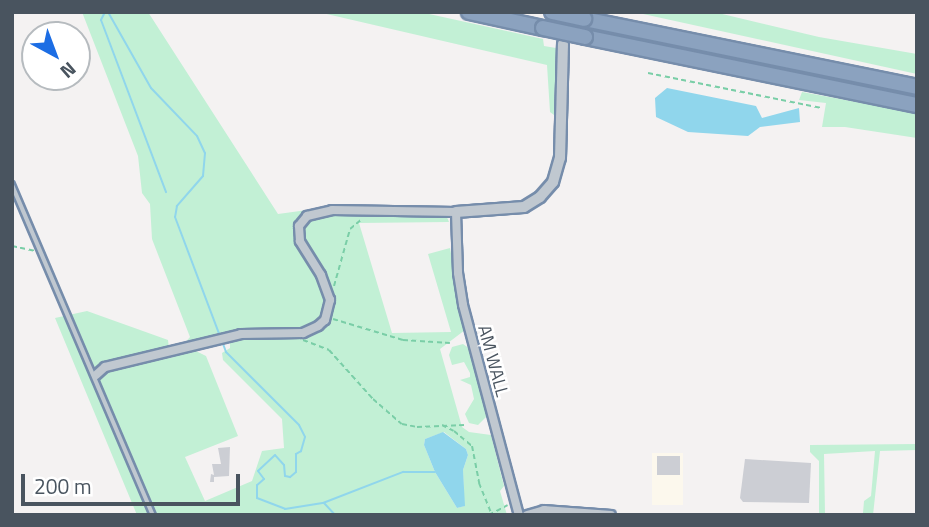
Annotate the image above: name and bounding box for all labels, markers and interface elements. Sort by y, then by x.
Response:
north arrow [21,21,91,91]
text: N [54,55,83,86]
street label: AM WALL [473,323,513,399]
scale bar [24,461,243,505]
text: 200 m [34,470,91,502]

